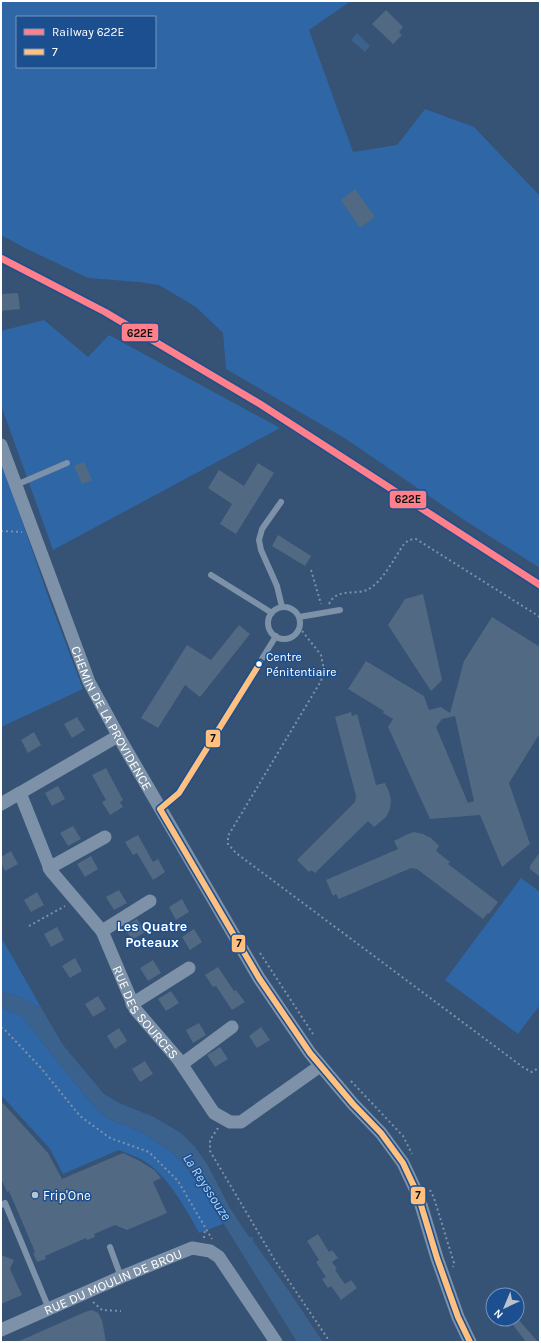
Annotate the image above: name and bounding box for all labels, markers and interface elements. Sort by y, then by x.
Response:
legend [16,16,156,68]
text: Railway 622E [52,25,124,39]
text: 7 [52,45,58,59]
line badge: 622E [121,323,159,342]
text: 622E [127,327,153,340]
line badge: 622E [389,490,427,509]
text: 622E [395,493,421,506]
street label: CHEMIN DE LA PROVIDENCE [69,644,155,793]
place label: Centre Pénitentiaire [266,650,336,679]
marker: Centre Pénitentiaire [254,659,264,669]
line badge: 7 [205,729,221,748]
text: 7 [210,732,216,745]
district label: Les Quatre Poteaux [117,918,187,951]
line badge: 7 [231,934,246,953]
text: 7 [236,937,242,950]
street label: RUE DES SOURCES [110,963,182,1062]
water label: La Reyssouze [179,1150,235,1224]
line badge: 7 [410,1186,426,1205]
place label: Frip'One [43,1188,91,1203]
text: 7 [415,1189,421,1202]
marker: Frip'One [30,1190,40,1200]
street label: RUE DU MOULIN DE BROU [42,1245,184,1318]
north arrow [485,1287,525,1327]
text: N [491,1306,506,1321]

